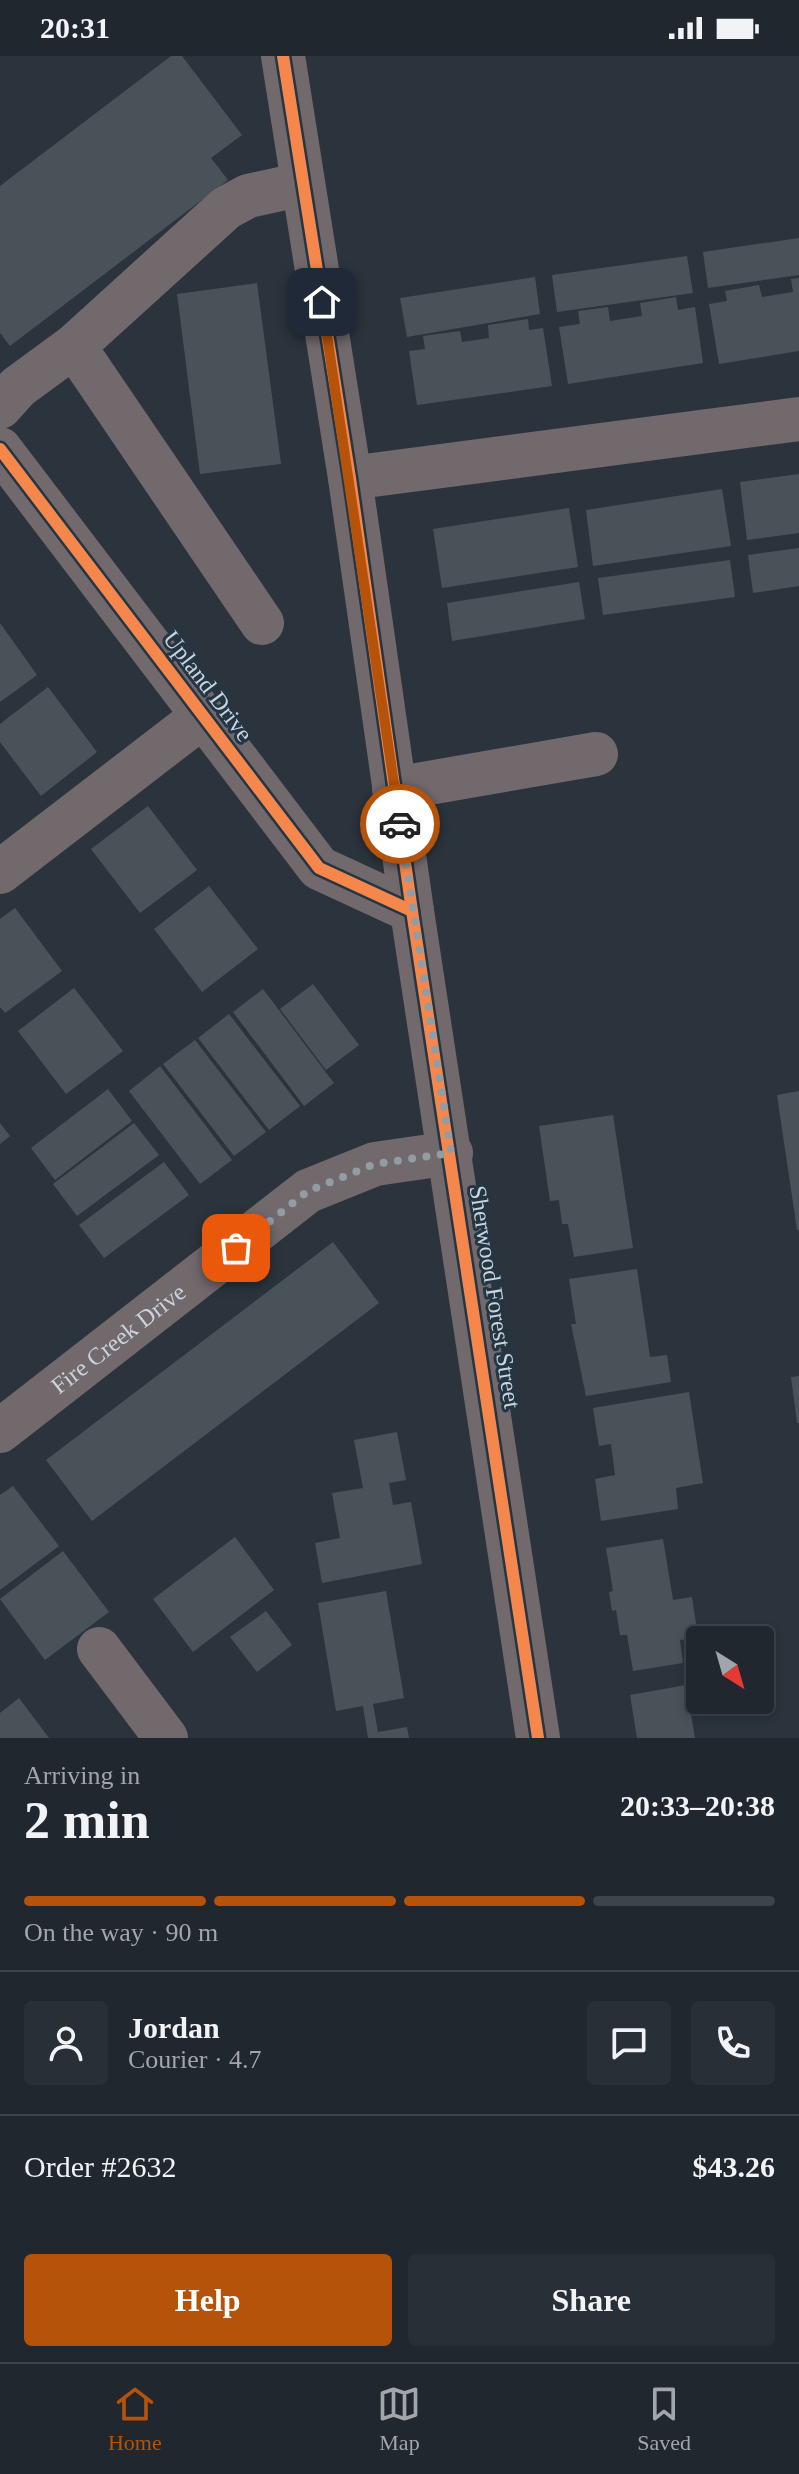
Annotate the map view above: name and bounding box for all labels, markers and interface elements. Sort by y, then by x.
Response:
text: 20:31 [40,11,110,44]
pin [288,268,356,336]
icon: home [300,280,344,324]
street label: Upland Drive [158,626,258,746]
courier [360,784,440,864]
icon: car [378,802,422,846]
street label: Sherwood Forest Street [465,1184,526,1411]
pin [202,1214,270,1282]
icon: bag [214,1226,258,1270]
street label: Fire Creek Drive [46,1279,190,1399]
north arrow [686,1626,774,1714]
map controls [686,1626,774,1714]
text: Arriving in [24,1761,140,1790]
text: 20:33–20:38 [620,1789,775,1822]
text: 2 min [24,1792,150,1849]
text: On the way · 90 m [24,1918,218,1947]
button: person [24,2001,108,2085]
button: chat [587,2001,671,2085]
button: phone [691,2001,775,2085]
text: Jordan [128,2011,220,2044]
text: Courier · 4.7 [128,2045,262,2074]
text: Order #2632 [24,2150,176,2183]
text: $43.26 [693,2150,775,2183]
button: Help [24,2254,392,2346]
button: Share [408,2254,775,2346]
tab: Home [108,2382,162,2456]
tab: Map [377,2382,421,2456]
tab: Saved [637,2382,691,2456]

